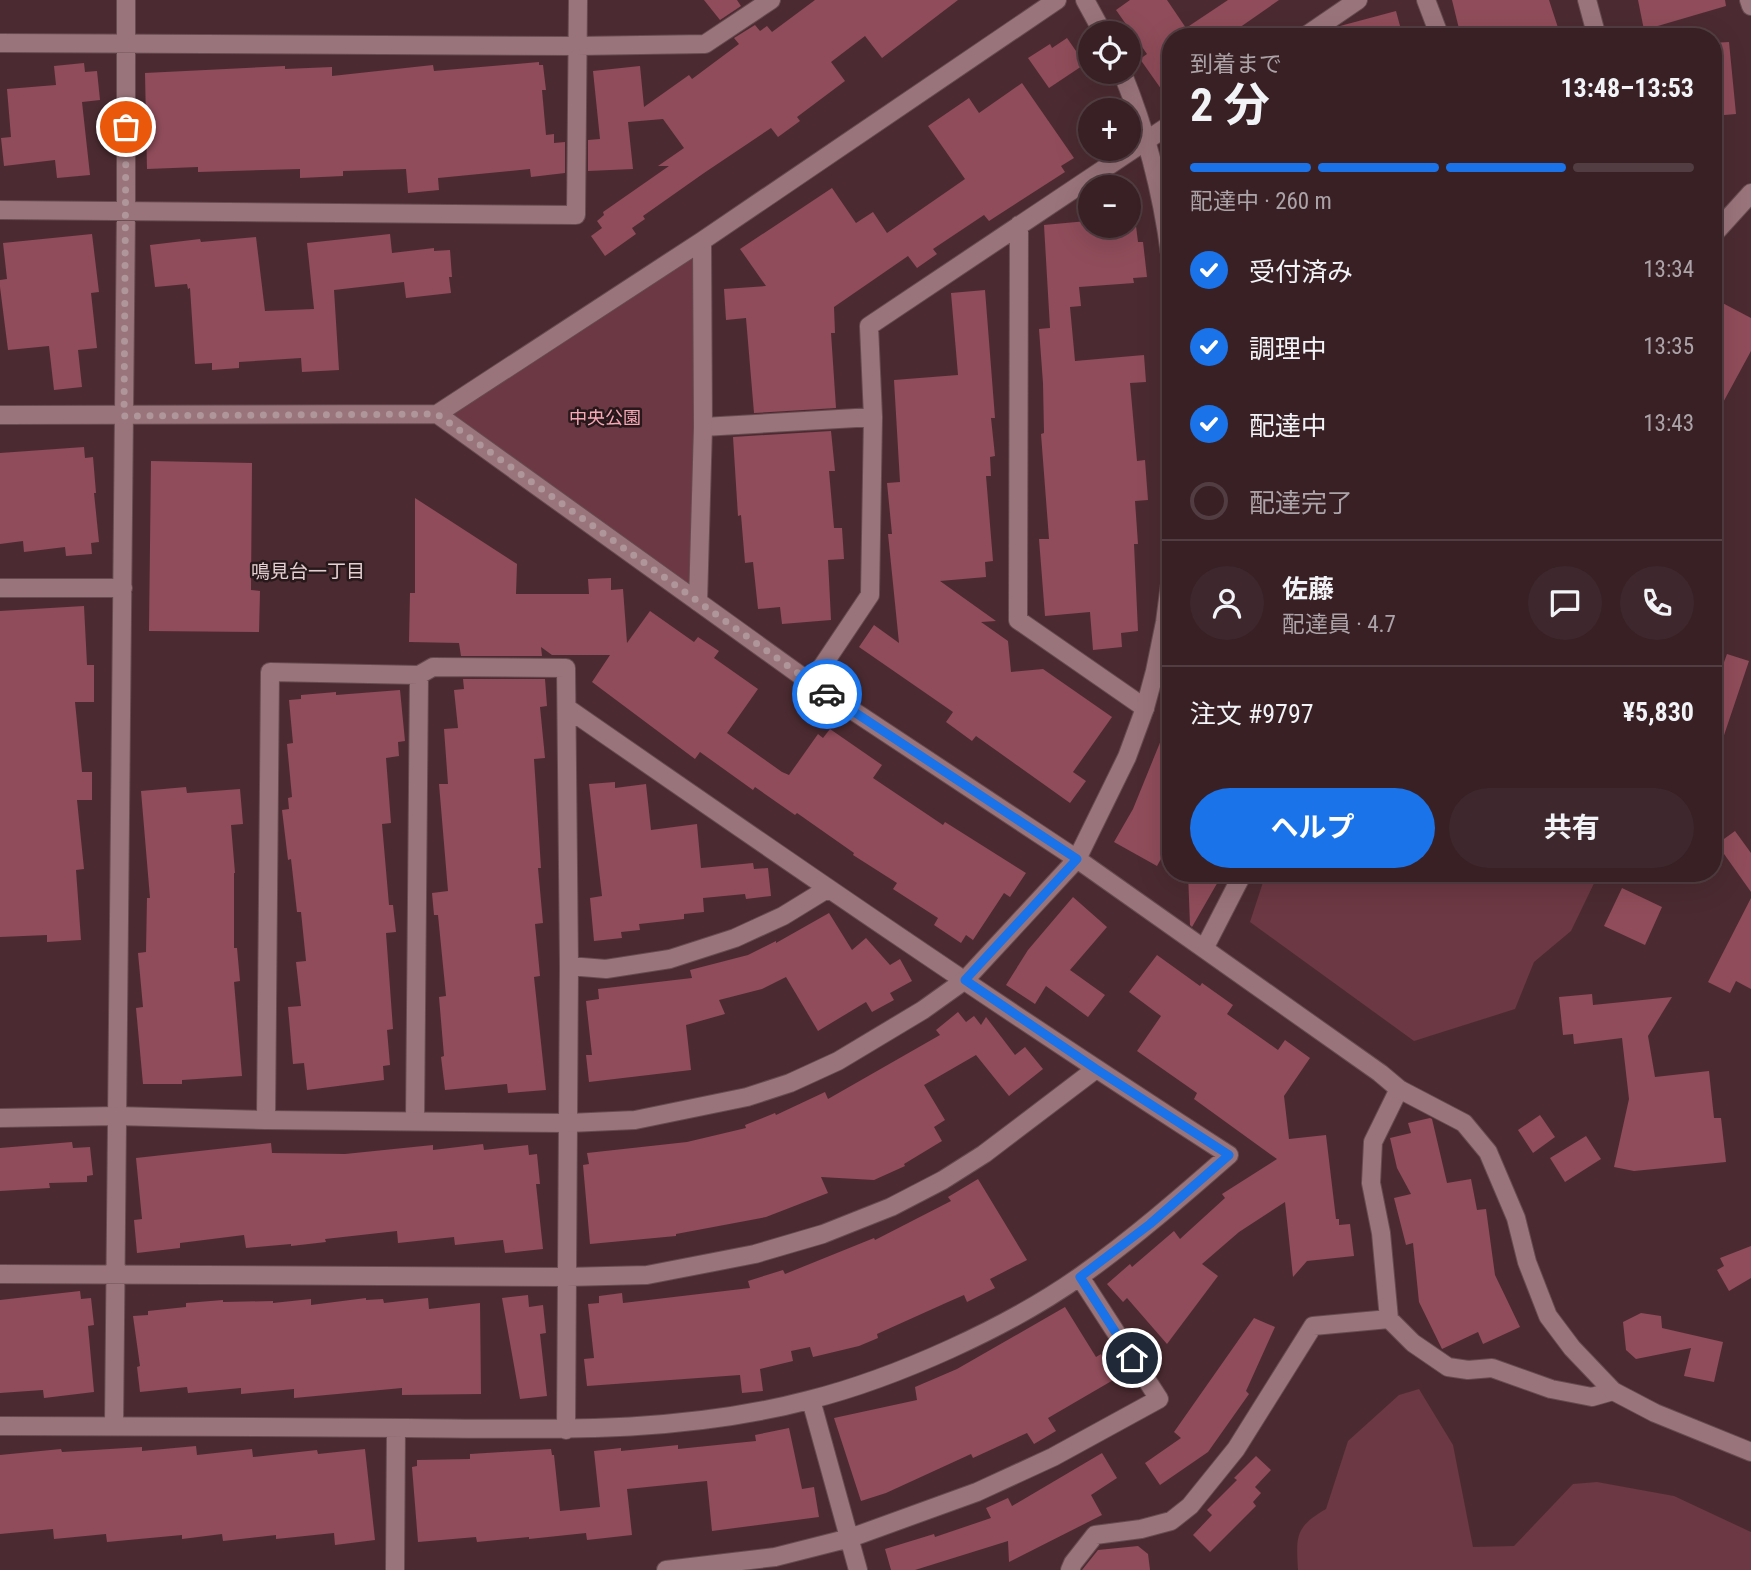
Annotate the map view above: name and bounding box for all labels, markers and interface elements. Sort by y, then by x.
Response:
map controls [1078,21,1141,238]
button: locate [1078,21,1141,84]
text: 到着まで [1190,51,1282,78]
text: 13:48–13:53 [1560,73,1694,103]
text: 2 分 [1190,78,1270,132]
pin [96,97,156,157]
button: + [1078,98,1141,161]
icon: bag [107,108,145,146]
button: − [1078,175,1141,238]
text: 配達中 · 260 m [1190,188,1332,215]
icon: check [1190,251,1228,289]
text: 13:34 [1643,256,1694,283]
text: 受付済み [1249,257,1353,287]
icon: check [1190,328,1228,366]
text: 13:35 [1643,333,1694,360]
text: 調理中 [1249,334,1327,364]
icon: check [1190,405,1228,443]
park label: 中央公園 [569,407,641,428]
text: 13:43 [1643,410,1694,437]
text: 配達中 [1249,411,1327,441]
text: 配達完了 [1249,488,1353,518]
district label: 鳴見台一丁目 [251,560,365,583]
button: person [1190,566,1264,640]
button: chat [1528,566,1602,640]
button: phone [1620,566,1694,640]
text: 佐藤 [1282,574,1334,604]
text: 配達員 · 4.7 [1282,611,1396,638]
courier [792,659,862,729]
icon: car [808,675,846,713]
text: ¥5,830 [1623,697,1694,727]
text: 注文 #9797 [1190,699,1314,729]
button: ヘルプ [1190,788,1435,868]
button: 共有 [1449,788,1694,868]
pin [1102,1328,1162,1388]
icon: home [1113,1339,1151,1377]

